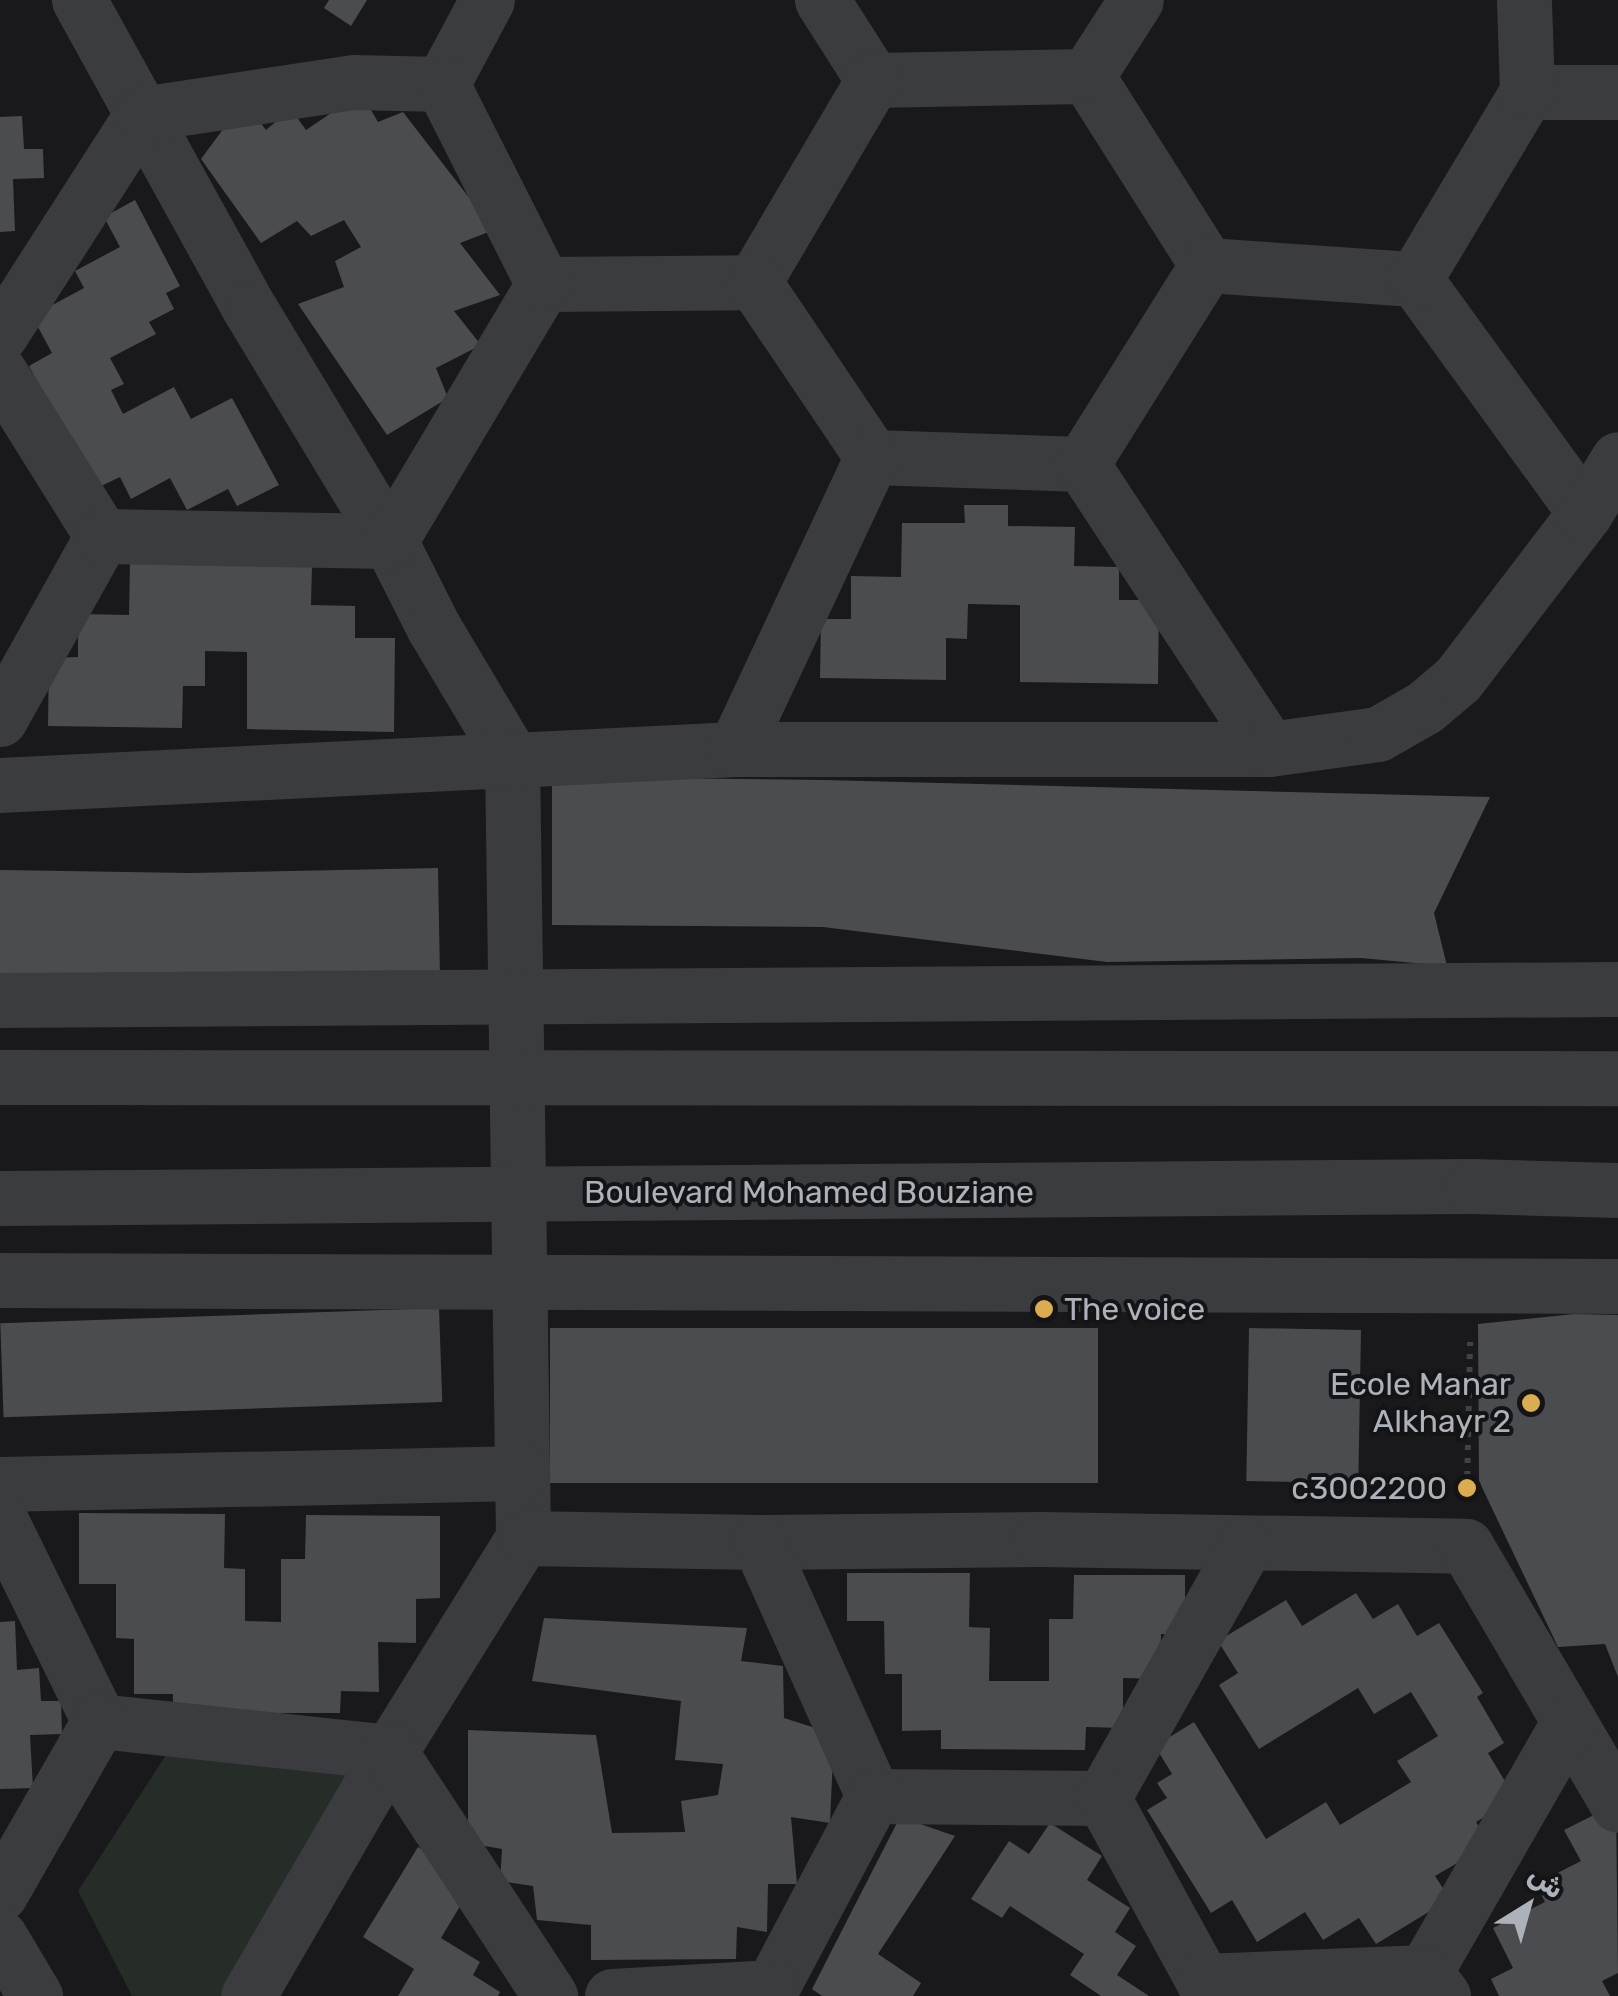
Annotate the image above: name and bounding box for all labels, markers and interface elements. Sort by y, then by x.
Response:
street label: Boulevard Mohamed Bouziane [584,1173,1034,1211]
place label: The voice [1064,1290,1206,1328]
marker: The voice [1033,1298,1055,1320]
place label: Ecole Manar Alkhayr 2 [1330,1366,1511,1441]
marker: Ecole Manar Alkhayr 2 [1520,1392,1542,1414]
place label: c3002200 [1291,1469,1447,1507]
marker: c3002200 [1456,1477,1478,1499]
north arrow [1478,1856,1578,1956]
text: ش [1522,1858,1570,1905]

